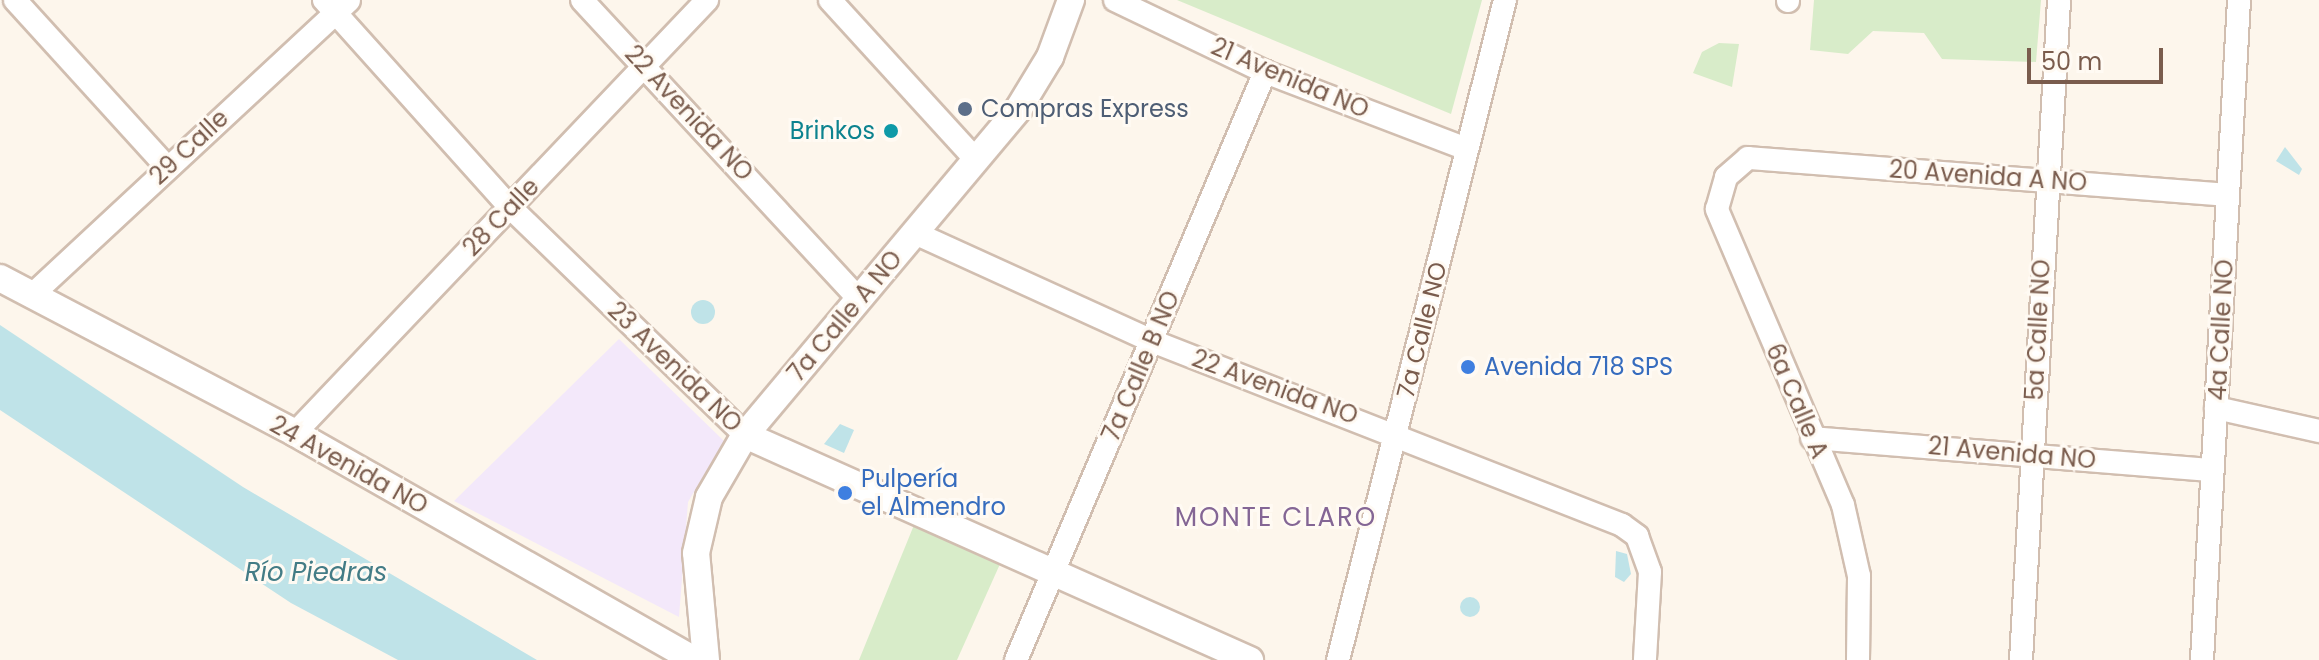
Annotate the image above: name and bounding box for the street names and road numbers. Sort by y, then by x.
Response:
street label: 21 Avenida NO [1207,32,1373,124]
street label: 22 Avenida NO [619,39,759,187]
street label: 29 Calle [144,103,234,191]
street label: 20 Avenida A NO [1888,155,2088,197]
street label: 28 Calle [457,172,545,262]
street label: 7a Calle A NO [782,245,908,387]
street label: 7a Calle NO [1391,259,1453,401]
street label: 5a Calle NO [2020,259,2056,401]
street label: 4a Calle NO [2203,259,2239,401]
street label: 7a Calle B NO [1096,287,1186,445]
street label: 23 Avenida NO [602,296,748,438]
street label: 6a Calle A [1760,339,1834,463]
street label: 22 Avenida NO [1188,344,1362,430]
street label: 24 Avenida NO [265,410,433,520]
street label: 21 Avenida NO [1927,431,2097,475]

